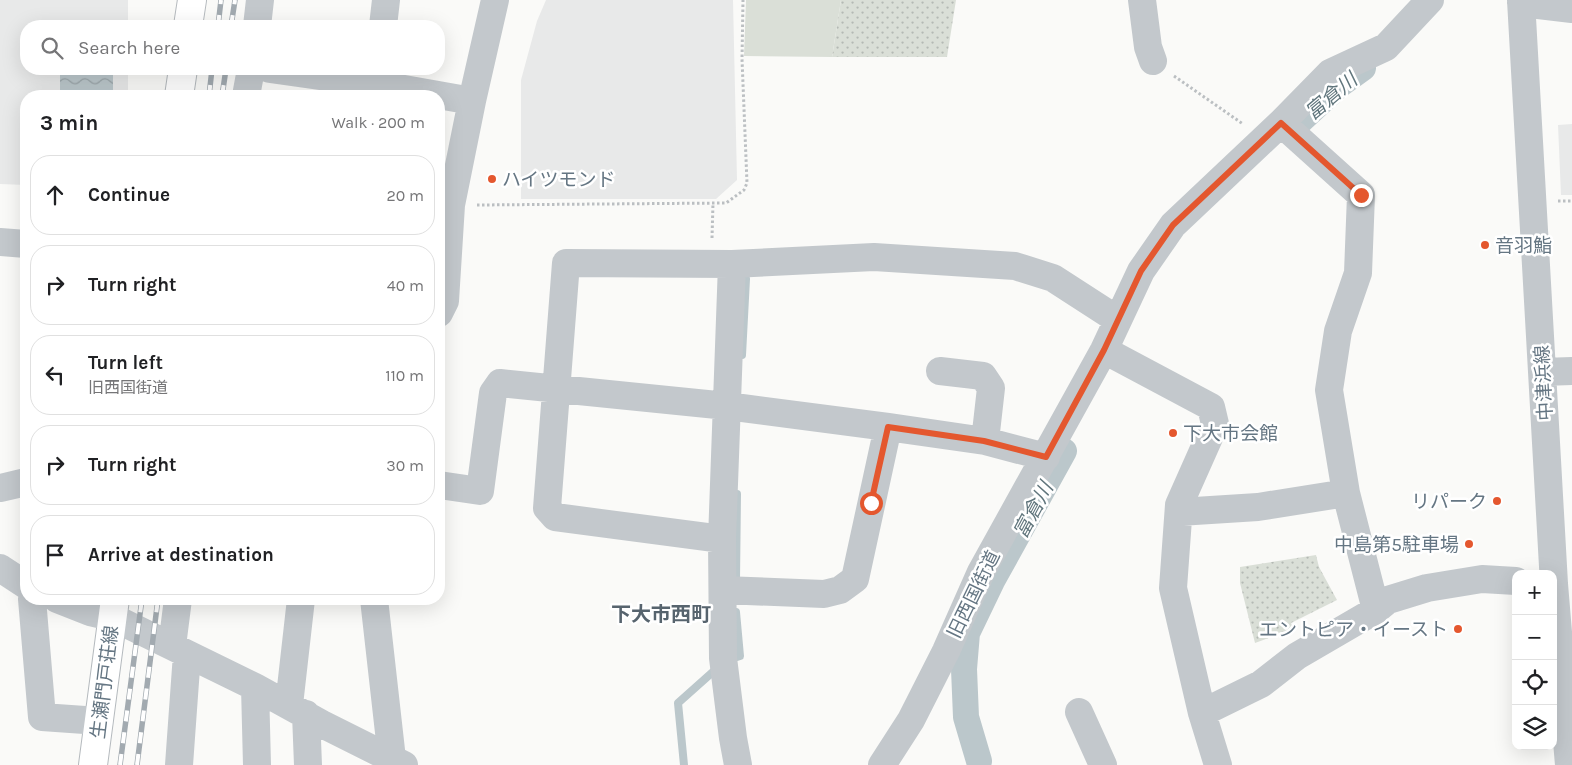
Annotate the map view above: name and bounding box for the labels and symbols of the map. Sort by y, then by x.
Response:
water label: 富倉川 [1301,67,1363,124]
place label: ハイツモンド [502,169,616,191]
marker: ハイツモンド [486,173,498,185]
route end [1350,184,1373,207]
place label: 音羽鮨 [1495,235,1552,257]
marker: 音羽鮨 [1479,239,1491,251]
street label: 中津浜線 [1531,344,1557,421]
place label: 下大市会館 [1183,423,1278,445]
marker: 下大市会館 [1167,427,1179,439]
water label: 富倉川 [1009,477,1059,542]
place label: リパーク [1411,491,1487,513]
route start [860,492,883,515]
marker: リパーク [1491,495,1503,507]
place label: 中島第5駐車場 [1334,534,1459,556]
marker: 中島第5駐車場 [1463,538,1475,550]
street label: 旧西国街道 [943,547,1005,642]
district label: 下大市西町 [611,603,711,626]
place label: エントピア・イースト [1259,619,1448,641]
marker: エントピア・イースト [1452,623,1464,635]
street label: 生瀬門戸荘線 [87,624,123,740]

